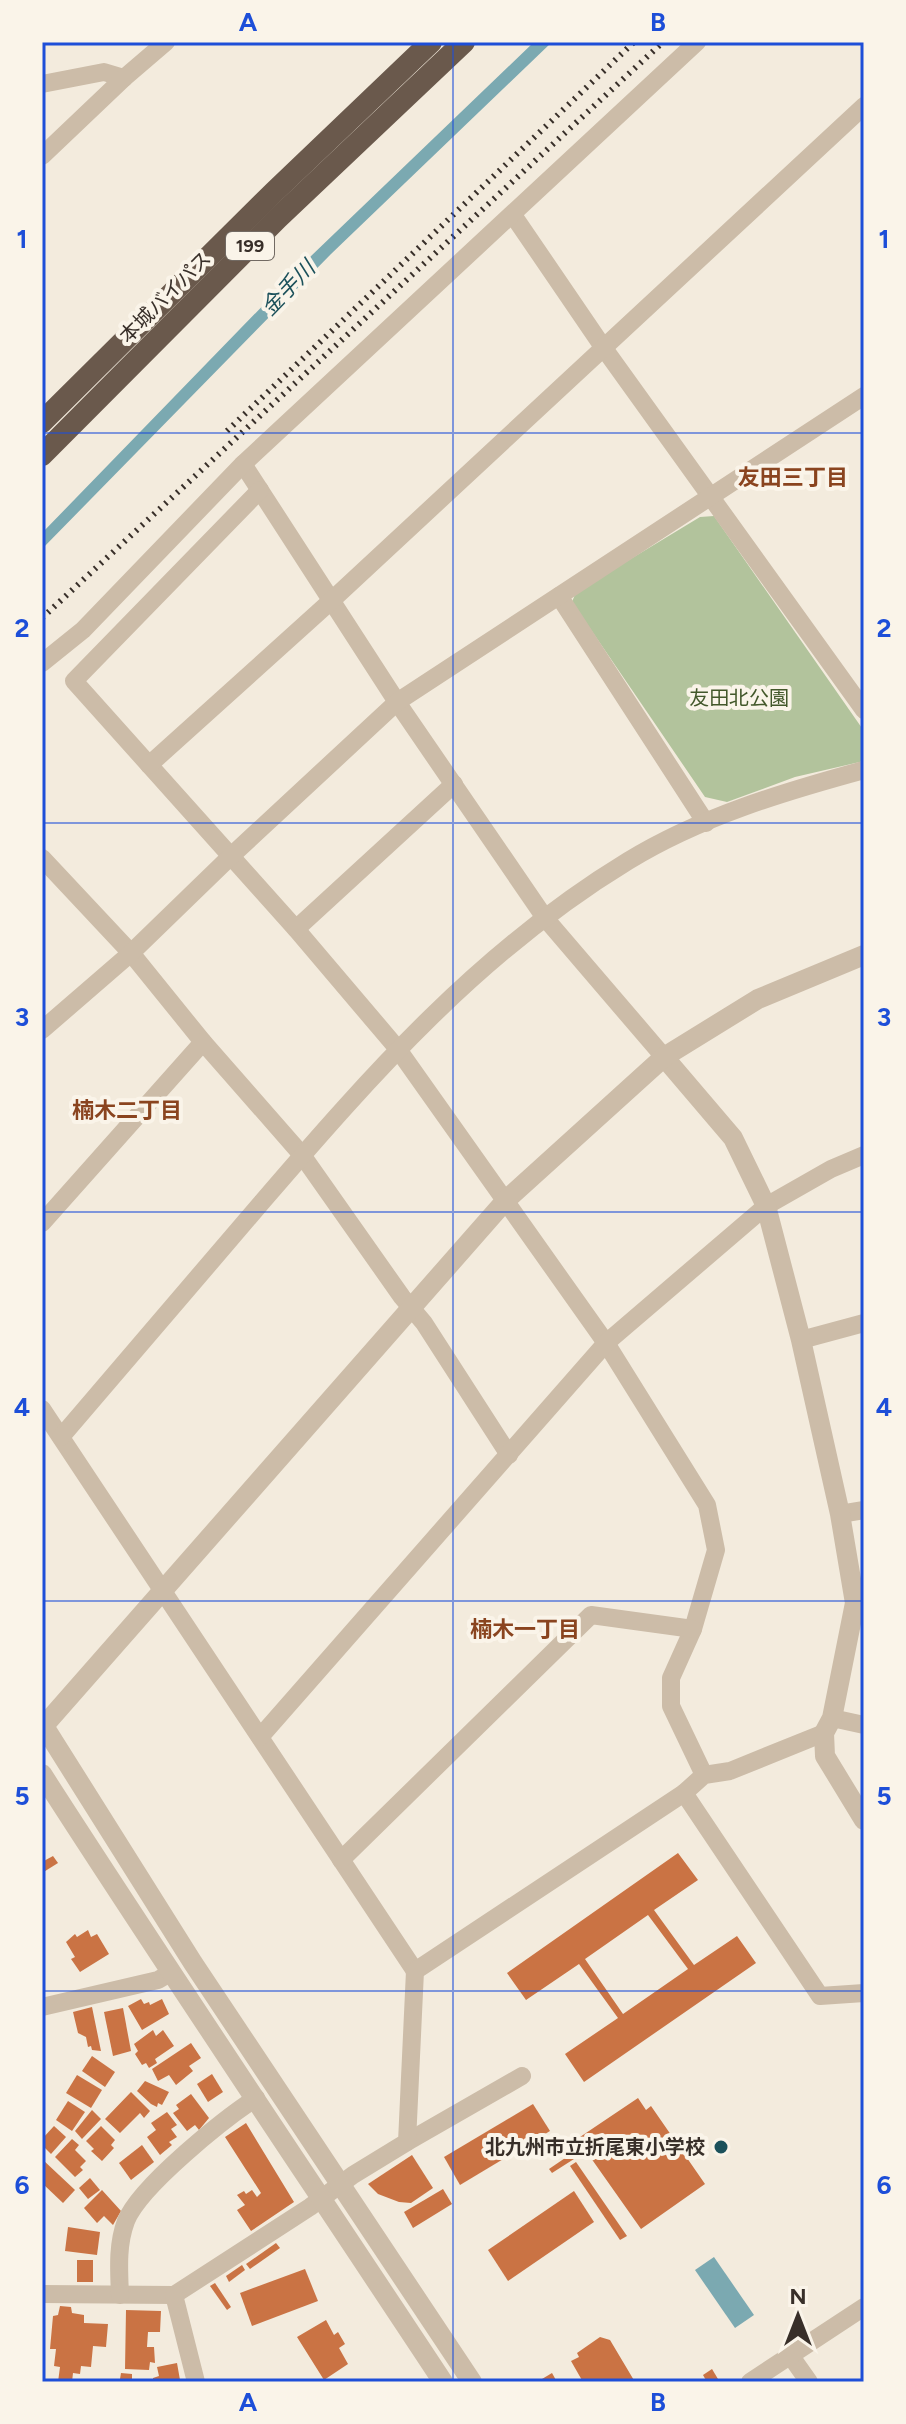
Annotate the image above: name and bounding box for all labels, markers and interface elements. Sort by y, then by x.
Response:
text: A [239,6,258,38]
text: B [650,6,666,38]
text: 1 [17,223,27,255]
text: 1 [879,223,889,255]
road number: 199 [226,232,274,260]
street label: 本城バイパス [114,246,216,348]
water label: 金手川 [255,253,322,321]
district label: 友田三丁目 [738,464,848,491]
text: 2 [14,612,30,644]
text: 2 [876,612,892,644]
park label: 友田北公園 [689,686,789,710]
text: 3 [15,1001,29,1033]
text: 3 [877,1001,891,1033]
district label: 楠木二丁目 [72,1097,182,1124]
text: 4 [14,1391,30,1423]
text: 4 [876,1391,892,1423]
district label: 楠木一丁目 [470,1616,580,1643]
text: 5 [14,1780,30,1812]
text: 5 [876,1780,892,1812]
place label: 北九州市立折尾東小学校 [485,2135,705,2159]
marker: 北九州市立折尾東小学校 [712,2138,730,2156]
text: 6 [14,2169,30,2201]
text: 6 [876,2169,892,2201]
north arrow [758,2276,838,2356]
text: N [789,2283,807,2310]
text: A [239,2386,258,2418]
text: B [650,2386,666,2418]

